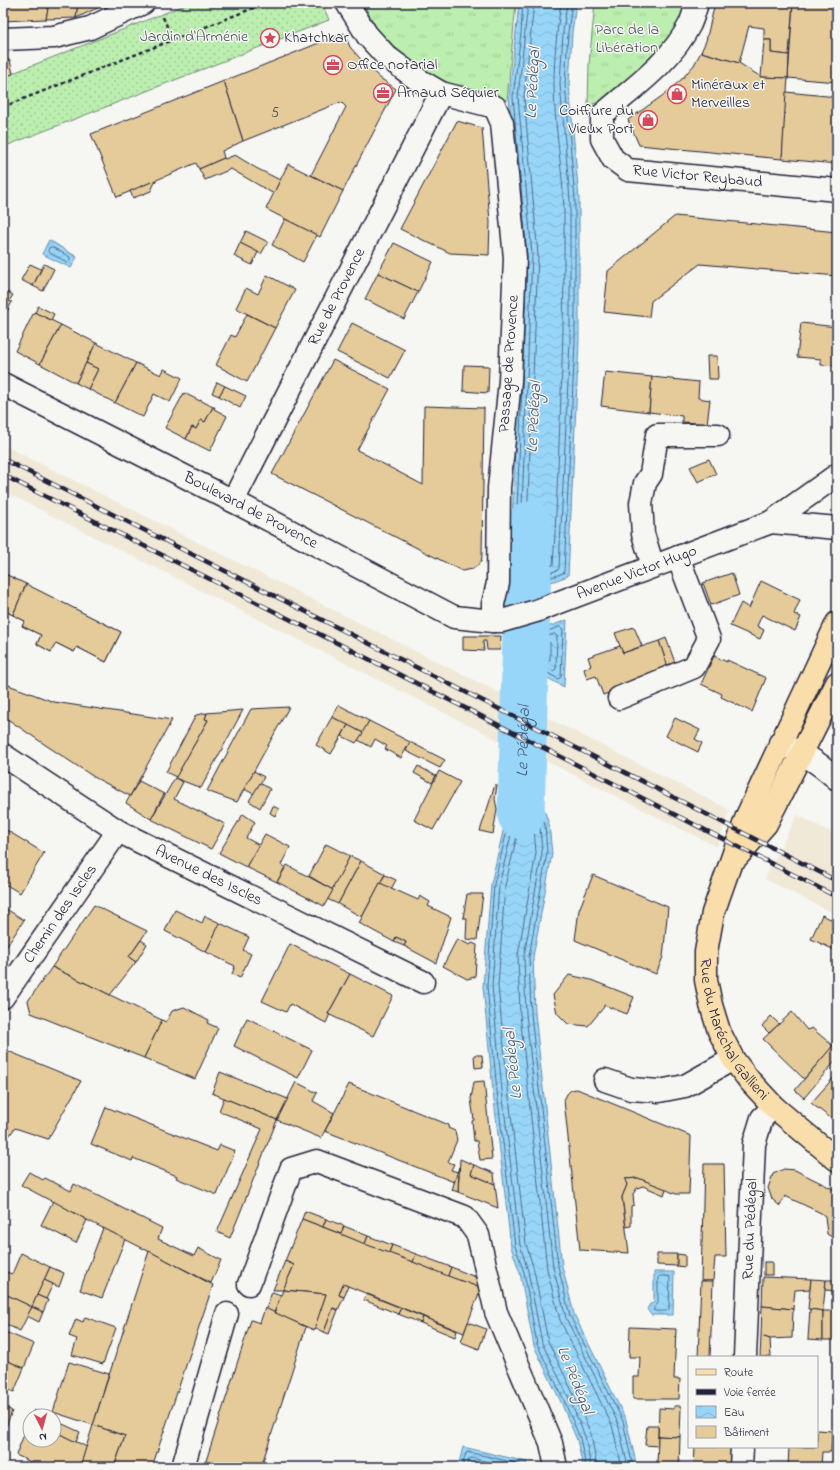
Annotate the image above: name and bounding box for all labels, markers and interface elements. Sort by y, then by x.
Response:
park label: Parc de la Libération [595,18,659,60]
park label: Jardin d'Arménie [140,25,249,49]
place label: Khatchkar [284,26,349,50]
place icon: Khatchkar [259,27,281,49]
water label: Le Pédégal [519,45,548,119]
place label: Office notarial [347,53,438,77]
office icon: Office notarial [322,54,344,76]
place label: Minéraux et Merveilles [691,73,766,115]
place label: Arnaud Séquier [397,81,499,105]
office icon: Arnaud Séquier [372,82,394,104]
shop icon: Minéraux et Merveilles [666,83,688,105]
place label: Coiffure du Vieux Port [559,99,635,141]
house number: 5 [271,103,279,124]
shop icon: Coiffure du Vieux Port [637,109,659,131]
street label: Rue Victor Reybaud [632,159,764,195]
street label: Rue de Provence [302,243,372,350]
street label: Passage de Provence [492,294,526,434]
water label: Le Pédégal [520,379,549,453]
street label: Boulevard de Provence [178,465,323,556]
street label: Avenue Victor Hugo [573,539,700,607]
water label: Le Pédégal [510,703,537,777]
street label: Avenue des Iscles [151,839,267,913]
street label: Chemin des Iscles [18,859,103,969]
street label: Rue du Maréchal Gallieni [694,958,775,1106]
water label: Le Pédégal [497,1025,530,1101]
street label: Rue du Pédégal [736,1178,765,1280]
water label: Le Pédégal [549,1342,601,1420]
legend [688,1356,818,1448]
text: Route [724,1364,754,1382]
text: Voie ferrée [723,1384,776,1402]
text: Eau [724,1404,745,1422]
north arrow [22,1408,62,1448]
text: Bâtiment [723,1424,769,1442]
text: N [38,1429,47,1445]

